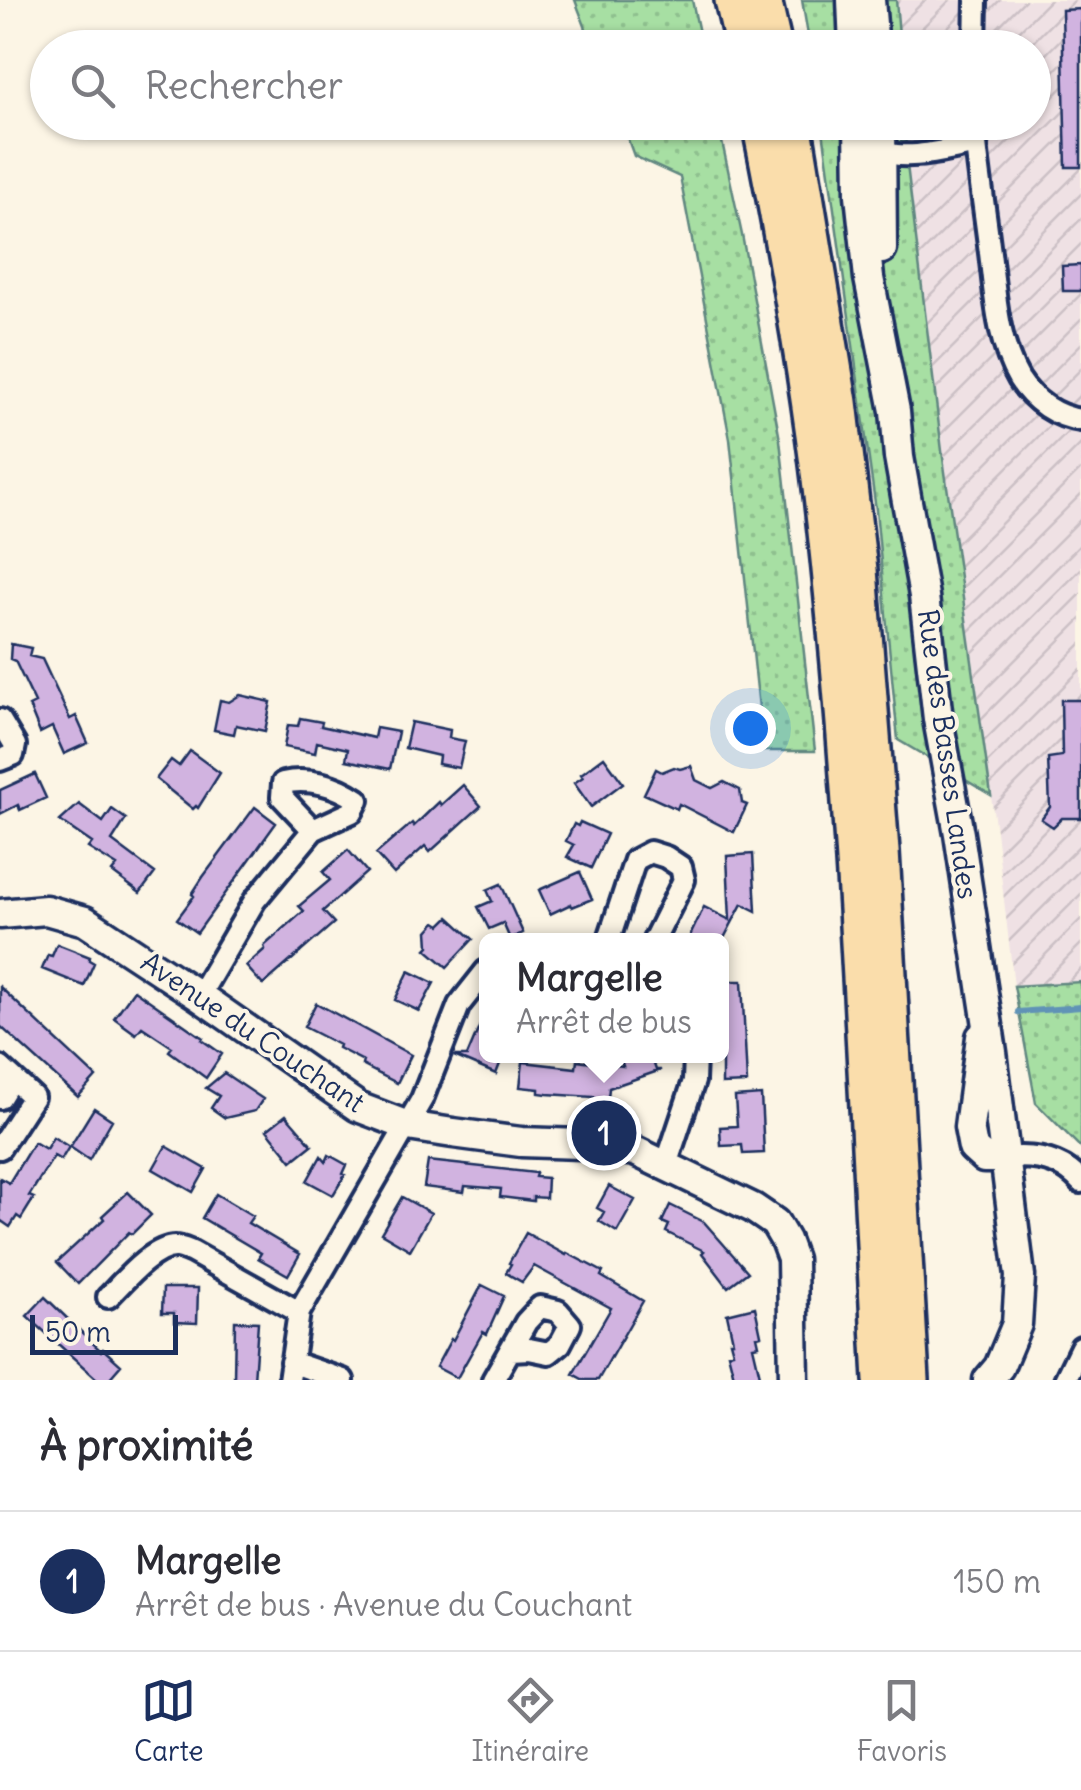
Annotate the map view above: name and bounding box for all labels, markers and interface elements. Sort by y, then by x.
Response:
search box [30,30,1051,140]
icon: search [65,58,120,113]
text: Rechercher [145,62,343,109]
street label: Rue des Basses Landes [910,607,986,901]
your location [725,703,776,754]
popup [479,933,729,1063]
street label: Avenue du Couchant [134,944,372,1120]
text: Margelle [516,954,663,1001]
text: Arrêt de bus [516,1001,692,1042]
pin: 1 [572,1096,636,1170]
scale bar [30,1310,178,1354]
text: 50 m [45,1314,111,1350]
text: À proximité [40,1419,253,1471]
text: Margelle [135,1537,282,1584]
text: 1 [66,1561,79,1602]
text: 150 m [953,1561,1041,1602]
text: Arrêt de bus · Avenue du Couchant [135,1584,632,1625]
tab: Carte [134,1673,204,1769]
tab: Itinéraire [471,1673,589,1769]
tab: Favoris [857,1673,947,1769]

